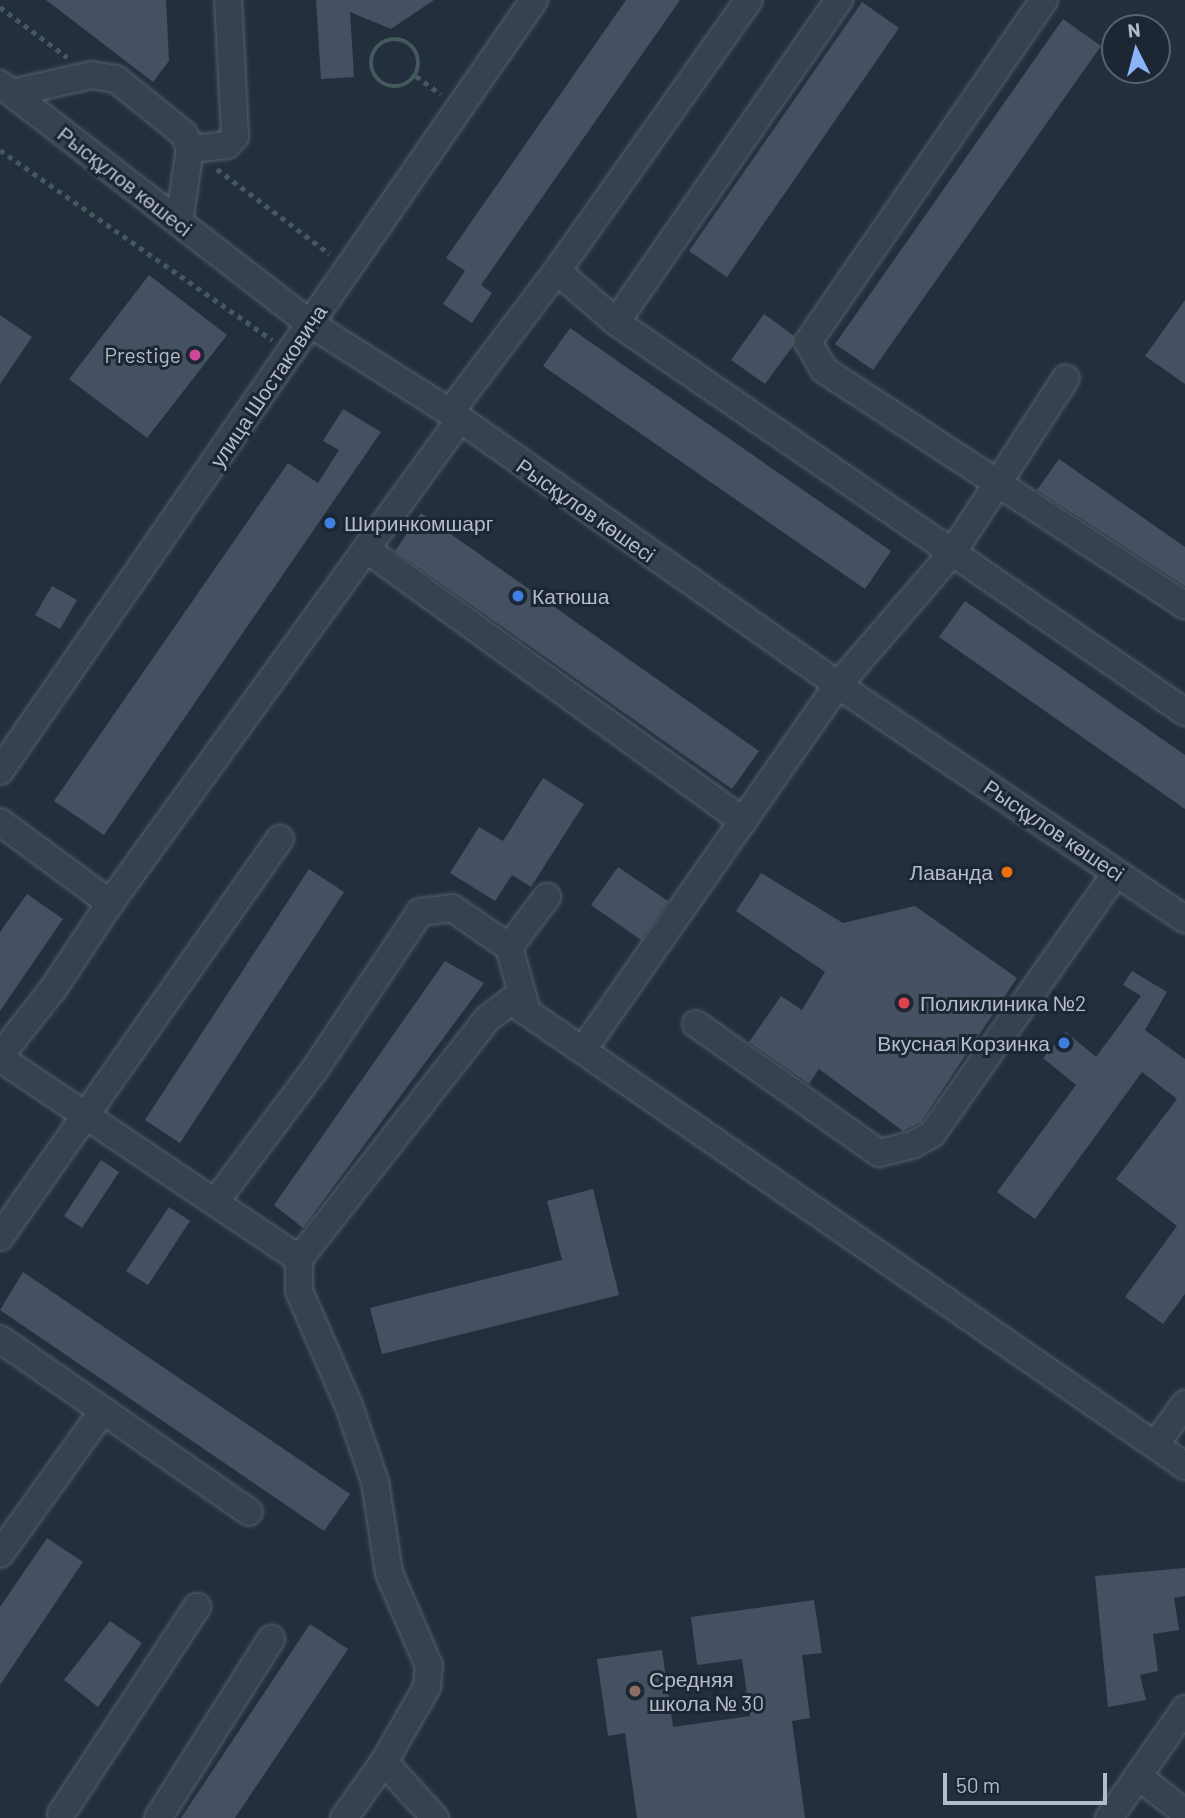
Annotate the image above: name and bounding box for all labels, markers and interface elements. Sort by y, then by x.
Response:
north arrow [1101,14,1171,84]
text: N [1126,18,1141,42]
street label: Рысқұлов көшесі [53,121,197,241]
street label: улица Шостаковича [204,300,332,472]
place label: Prestige [105,342,181,368]
marker: Prestige [187,347,203,363]
street label: Рысқұлов көшесі [512,453,660,567]
place label: Ширинкомшарг [344,510,493,536]
marker: Ширинкомшарг [322,515,338,531]
place label: Катюша [532,583,609,609]
marker: Катюша [510,588,526,604]
street label: Рысқұлов көшесі [979,774,1129,886]
place label: Лаванда [909,859,993,885]
marker: Лаванда [999,864,1015,880]
place label: Поликлиника №2 [920,990,1086,1016]
marker: Поликлиника №2 [894,993,914,1013]
place label: Вкусная Корзинка [877,1030,1050,1056]
marker: Вкусная Корзинка [1056,1035,1072,1051]
place label: Средняя школа № 30 [649,1666,764,1716]
marker: Средняя школа № 30 [627,1683,643,1699]
scale bar [947,1758,1112,1802]
text: 50 m [956,1772,1000,1797]

